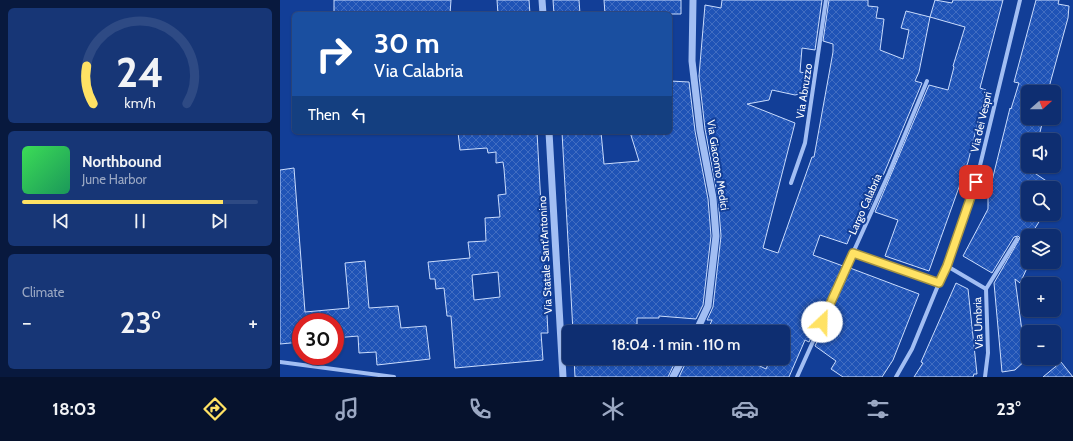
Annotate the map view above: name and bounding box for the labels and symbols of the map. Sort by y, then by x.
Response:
street label: Via Abruzzo [793,62,815,120]
north arrow [1021,85,1061,125]
street label: Via dei Vespri [967,90,995,154]
street label: Via Giacomo Medici [704,119,732,211]
pin [959,165,993,199]
street label: Largo Calabria [845,171,885,237]
street label: Via Statale Sant'Antonino [535,196,555,314]
street label: Via Umbria [970,296,986,349]
position arrow [801,301,843,343]
speed limit sign: 30 [292,313,344,365]

